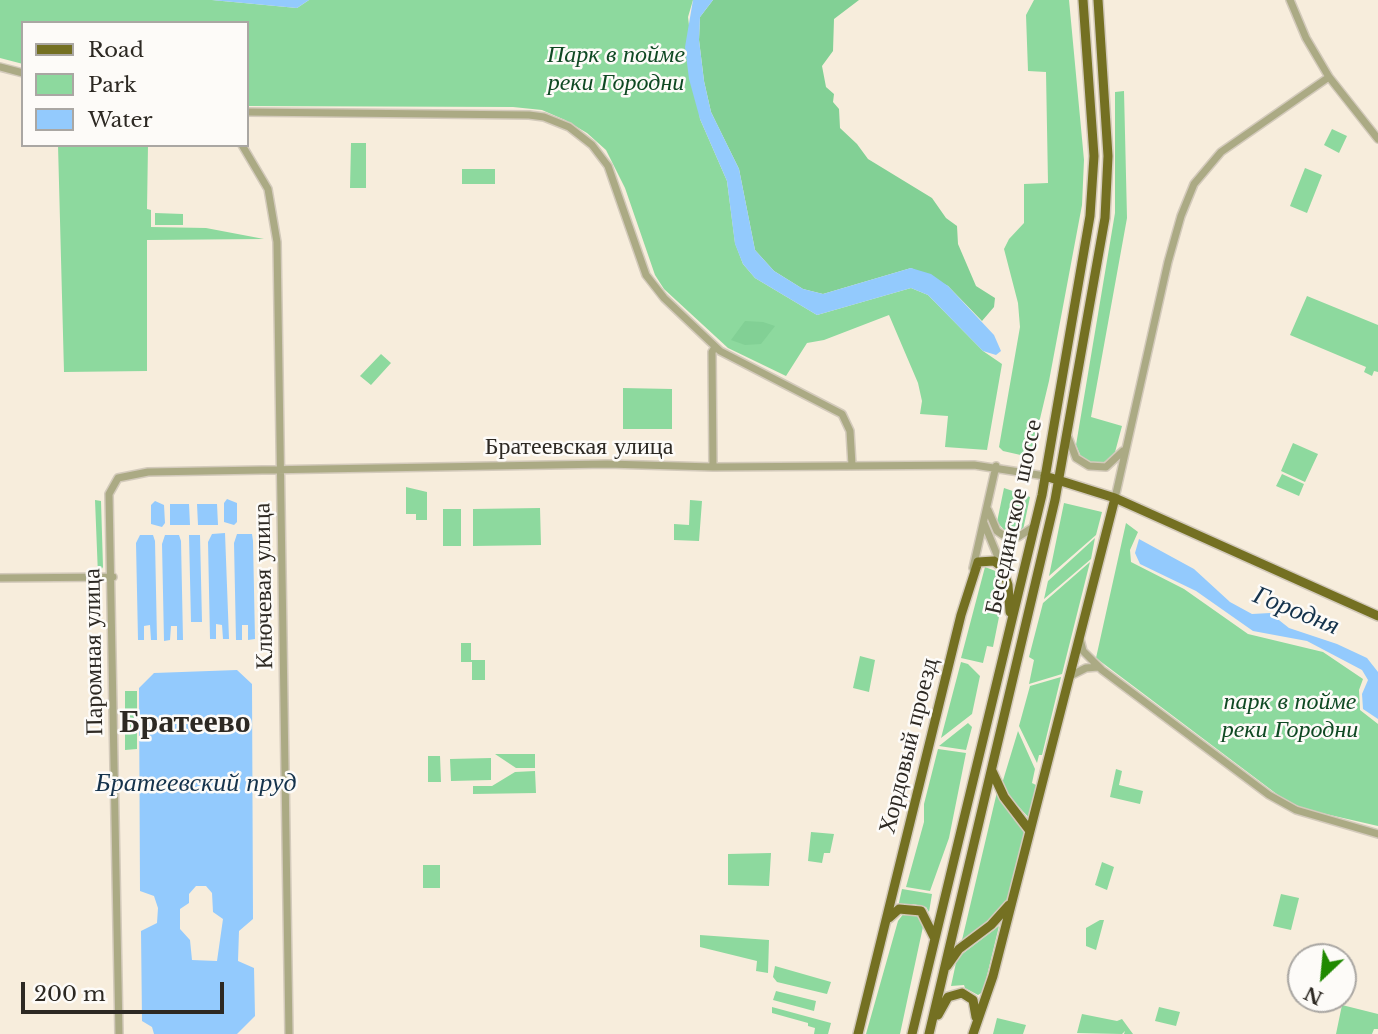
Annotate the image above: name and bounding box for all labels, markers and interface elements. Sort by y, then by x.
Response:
legend [21,21,248,147]
text: Road [88,37,144,63]
park label: Парк в пойме реки Городни [547,41,685,97]
text: Park [88,72,137,98]
text: Water [88,107,152,133]
street label: Бесединское шоссе [979,417,1049,617]
street label: Братеевская улица [485,433,673,461]
street label: Ключевая улица [248,502,280,670]
street label: Паромная улица [78,568,110,736]
water label: Городня [1248,580,1344,642]
street label: Хордовый проезд [873,655,945,837]
park label: парк в пойме реки Городни [1222,688,1358,744]
district label: Братеево [119,704,251,742]
water label: Братеевский пруд [95,768,297,800]
north arrow [1287,943,1357,1013]
scale bar [24,968,228,1012]
text: 200 m [34,981,105,1007]
text: N [1300,981,1327,1010]

